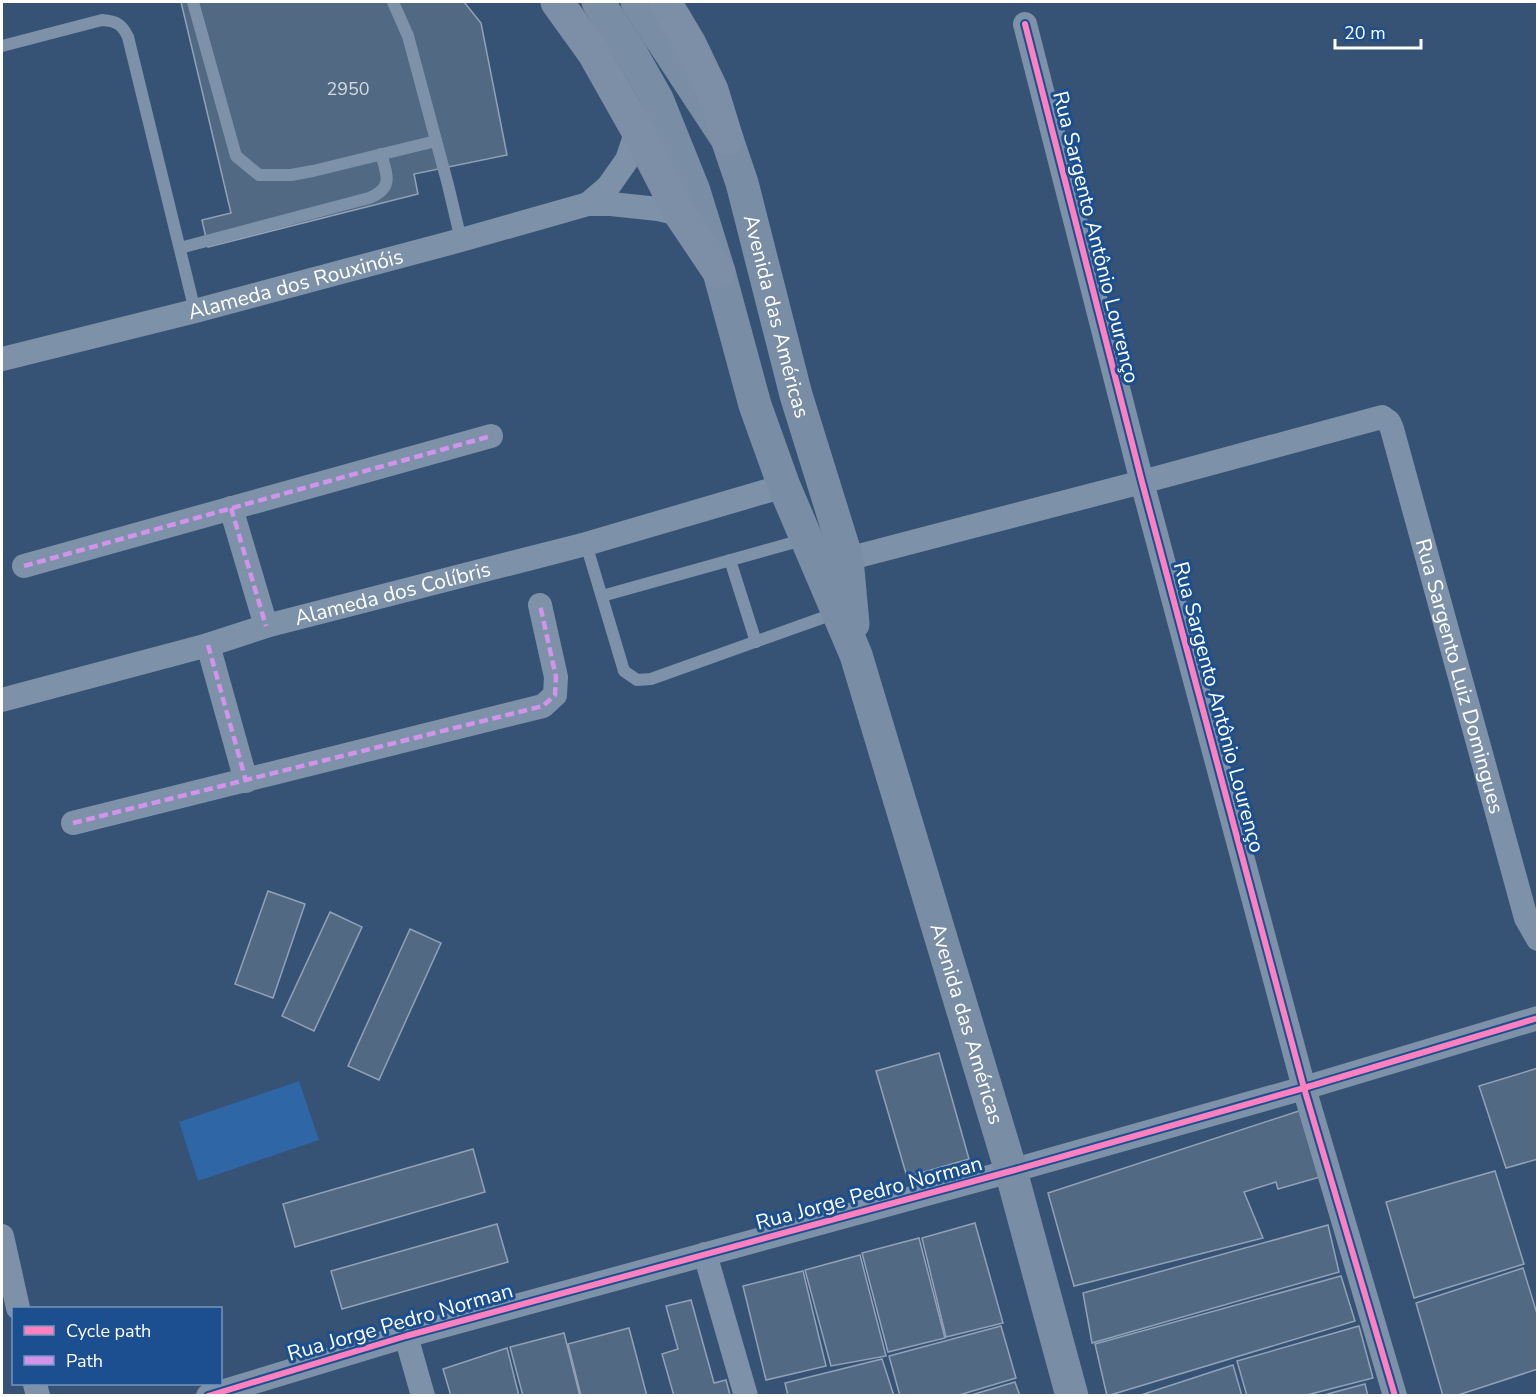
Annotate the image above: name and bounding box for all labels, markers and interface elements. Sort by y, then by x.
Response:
scale bar [1335,12,1420,50]
text: 20 m [1344,21,1386,45]
house number: 2950 [326,77,370,101]
street label: Rua Sargento Antônio Lourenço [1046,88,1146,386]
street label: Avenida das Américas [737,212,816,421]
street label: Alameda dos Rouxinóis [185,242,406,326]
street label: Rua Sargento Luiz Domingues [1409,535,1511,817]
street label: Alameda dos Colíbris [292,555,494,632]
street label: Rua Sargento Antônio Lourenço [1167,559,1271,855]
street label: Avenida das Américas [923,920,1010,1128]
street label: Rua Jorge Pedro Norman [753,1149,985,1237]
street label: Rua Jorge Pedro Norman [284,1276,516,1368]
legend [12,1307,222,1385]
text: Cycle path [66,1319,151,1343]
text: Path [66,1349,103,1373]

